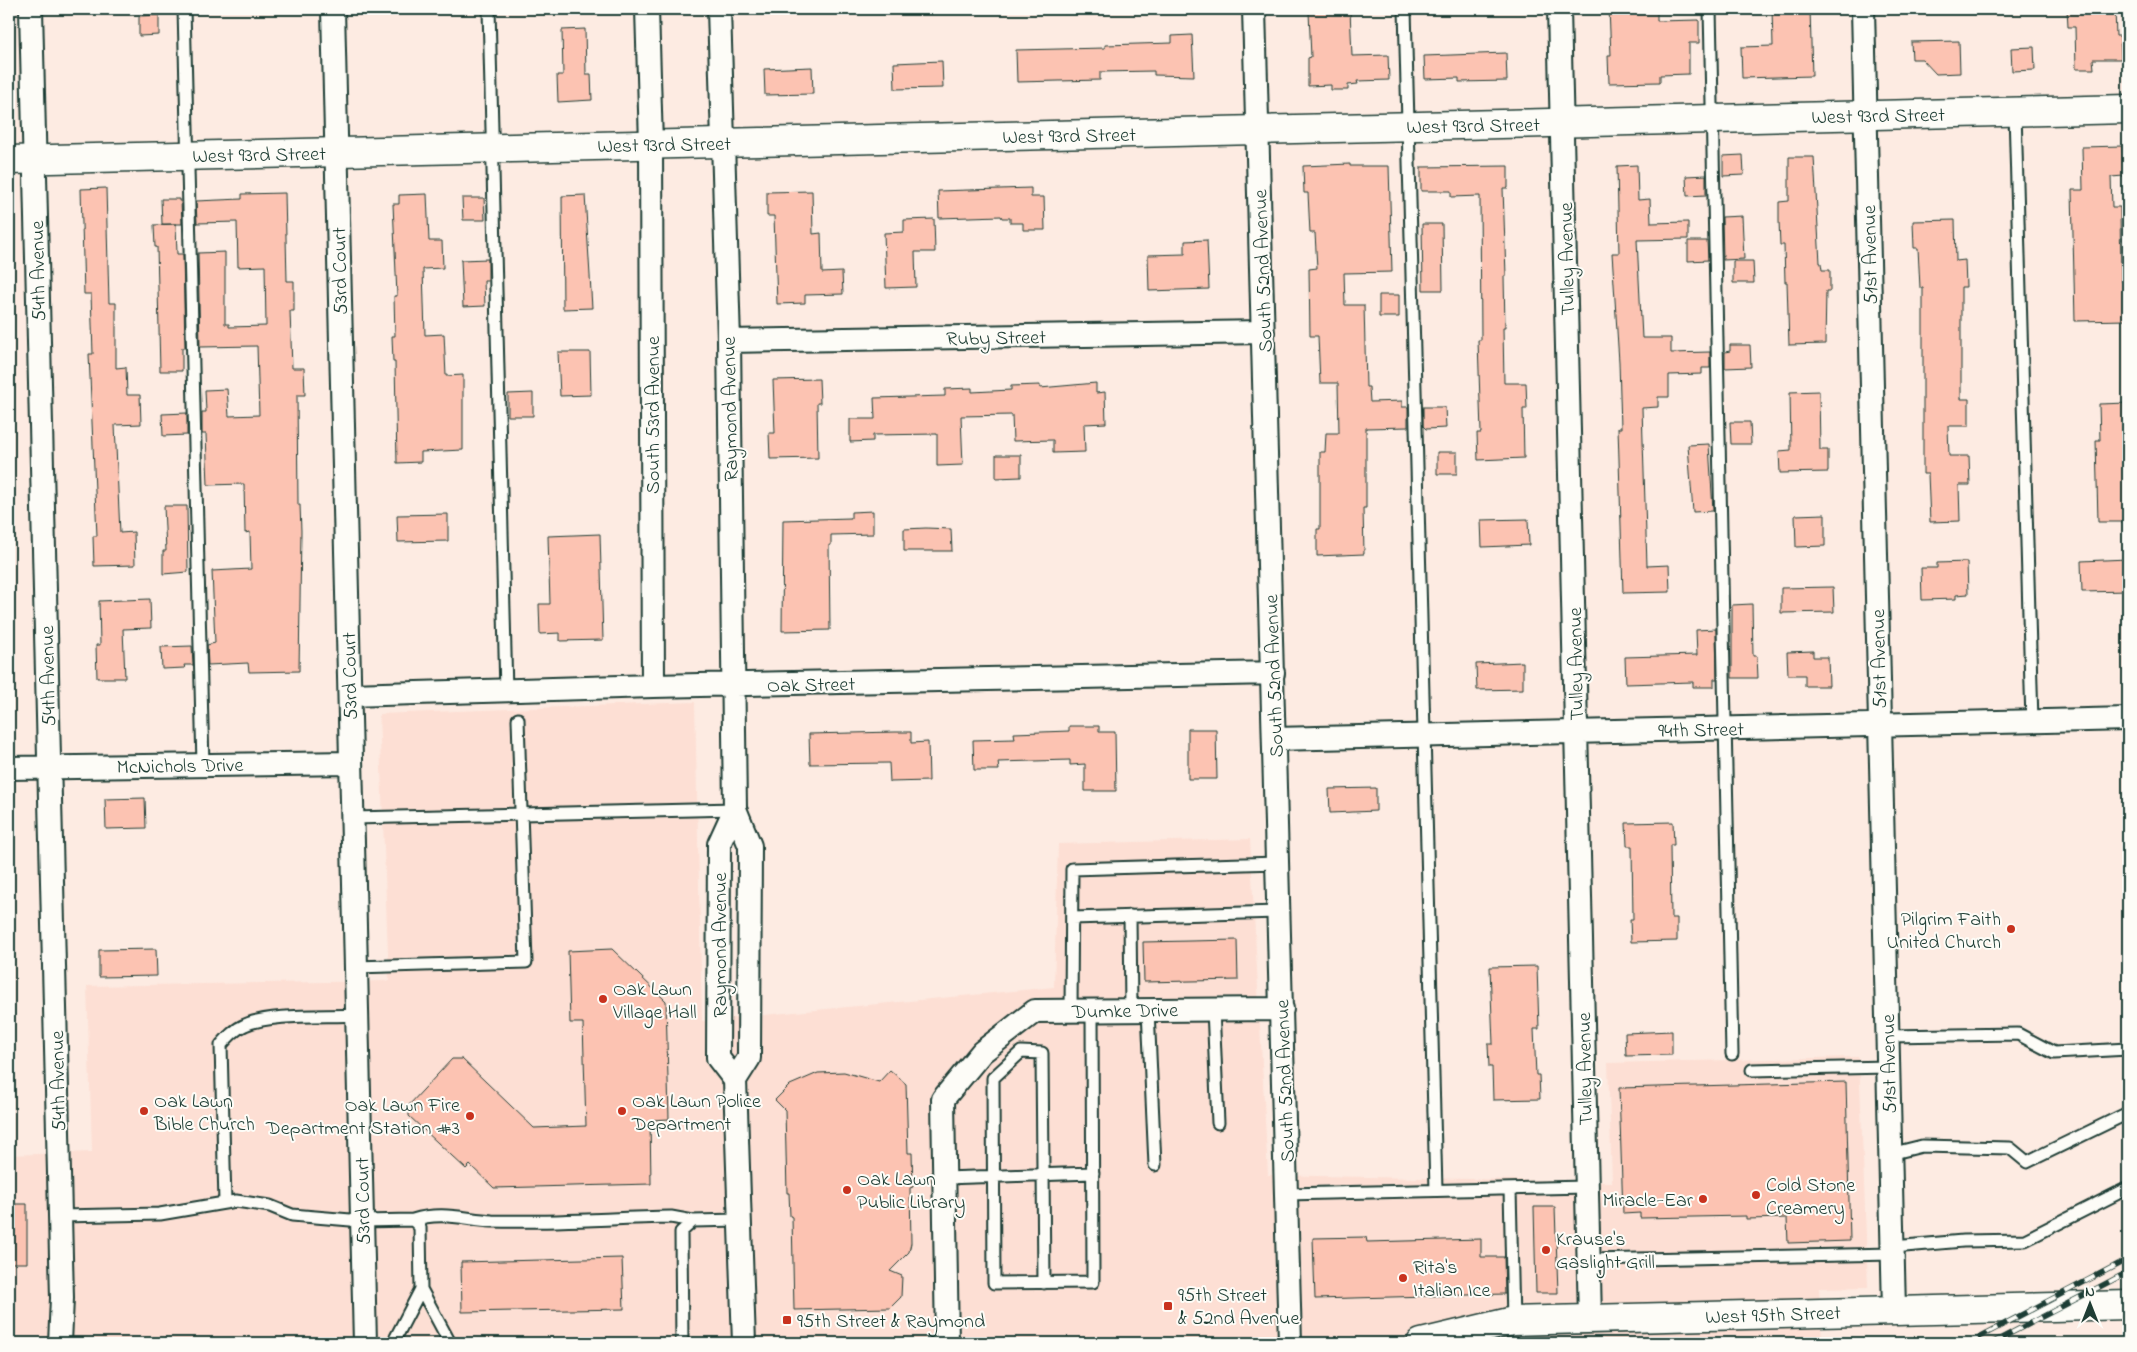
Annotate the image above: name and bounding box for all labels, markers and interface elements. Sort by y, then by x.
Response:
street label: West 93rd Street [1811,102,1945,133]
street label: West 93rd Street [1406,112,1540,143]
street label: West 93rd Street [1002,122,1136,153]
street label: West 93rd Street [597,131,731,162]
street label: West 93rd Street [192,141,326,172]
street label: South 52nd Avenue [1247,189,1282,353]
street label: Tulley Avenue [1553,202,1584,316]
street label: 51st Avenue [1856,205,1887,305]
street label: 54th Avenue [24,220,55,322]
street label: 53rd Court [326,227,357,315]
street label: Ruby Street [946,324,1046,355]
street label: South 53rd Avenue [640,336,669,494]
street label: Raymond Avenue [716,336,747,482]
street label: South 52nd Avenue [1258,594,1293,758]
street label: Tulley Avenue [1562,607,1593,721]
street label: 51st Avenue [1865,609,1896,709]
street label: 54th Avenue [34,625,65,727]
street label: 53rd Court [336,632,367,720]
street label: Oak Street [767,671,856,702]
street label: 94th Street [1658,716,1745,747]
street label: McNichols Drive [116,752,244,783]
street label: Raymond Avenue [707,873,736,1017]
place label: Pilgrim Faith United Church [1887,906,2001,958]
marker: Pilgrim Faith United Church [2005,923,2017,935]
place label: Oak Lawn Village Hall [612,976,697,1029]
marker: Oak Lawn Village Hall [597,993,609,1005]
street label: Dumke Drive [1071,997,1178,1028]
street label: South 52nd Avenue [1269,999,1304,1163]
street label: Tulley Avenue [1571,1012,1602,1126]
street label: 51st Avenue [1875,1014,1906,1114]
street label: 54th Avenue [44,1030,75,1132]
place label: Oak Lawn Bible Church [153,1088,255,1140]
place label: Oak Lawn Police Department [631,1088,761,1140]
place label: Oak Lawn Fire Department Station #3 [265,1092,460,1144]
marker: Oak Lawn Bible Church [138,1105,150,1117]
marker: Oak Lawn Police Department [616,1105,628,1117]
marker: Oak Lawn Fire Department Station #3 [464,1110,476,1122]
street label: 53rd Court [349,1157,380,1245]
place label: Oak Lawn Public Library [857,1166,965,1218]
place label: Cold Stone Creamery [1766,1172,1855,1224]
marker: Oak Lawn Public Library [841,1184,853,1196]
place label: Miracle-Ear [1602,1187,1694,1216]
marker: Cold Stone Creamery [1750,1189,1762,1201]
marker: Miracle-Ear [1697,1193,1709,1205]
place label: Krause's Gaslight Grill [1556,1226,1655,1279]
marker: Krause's Gaslight Grill [1540,1244,1552,1256]
place label: Rita's Italian Ice [1413,1254,1490,1306]
marker: Rita's Italian Ice [1397,1272,1409,1284]
north arrow [2064,1280,2114,1330]
place label: 95th Street & 52nd Avenue [1178,1282,1299,1334]
text: N [2085,1282,2095,1303]
marker: 95th Street & 52nd Avenue [1162,1300,1174,1312]
street label: West 95th Street [1705,1300,1842,1333]
place label: 95th Street & Raymond [797,1308,985,1337]
marker: 95th Street & Raymond [781,1314,793,1326]

